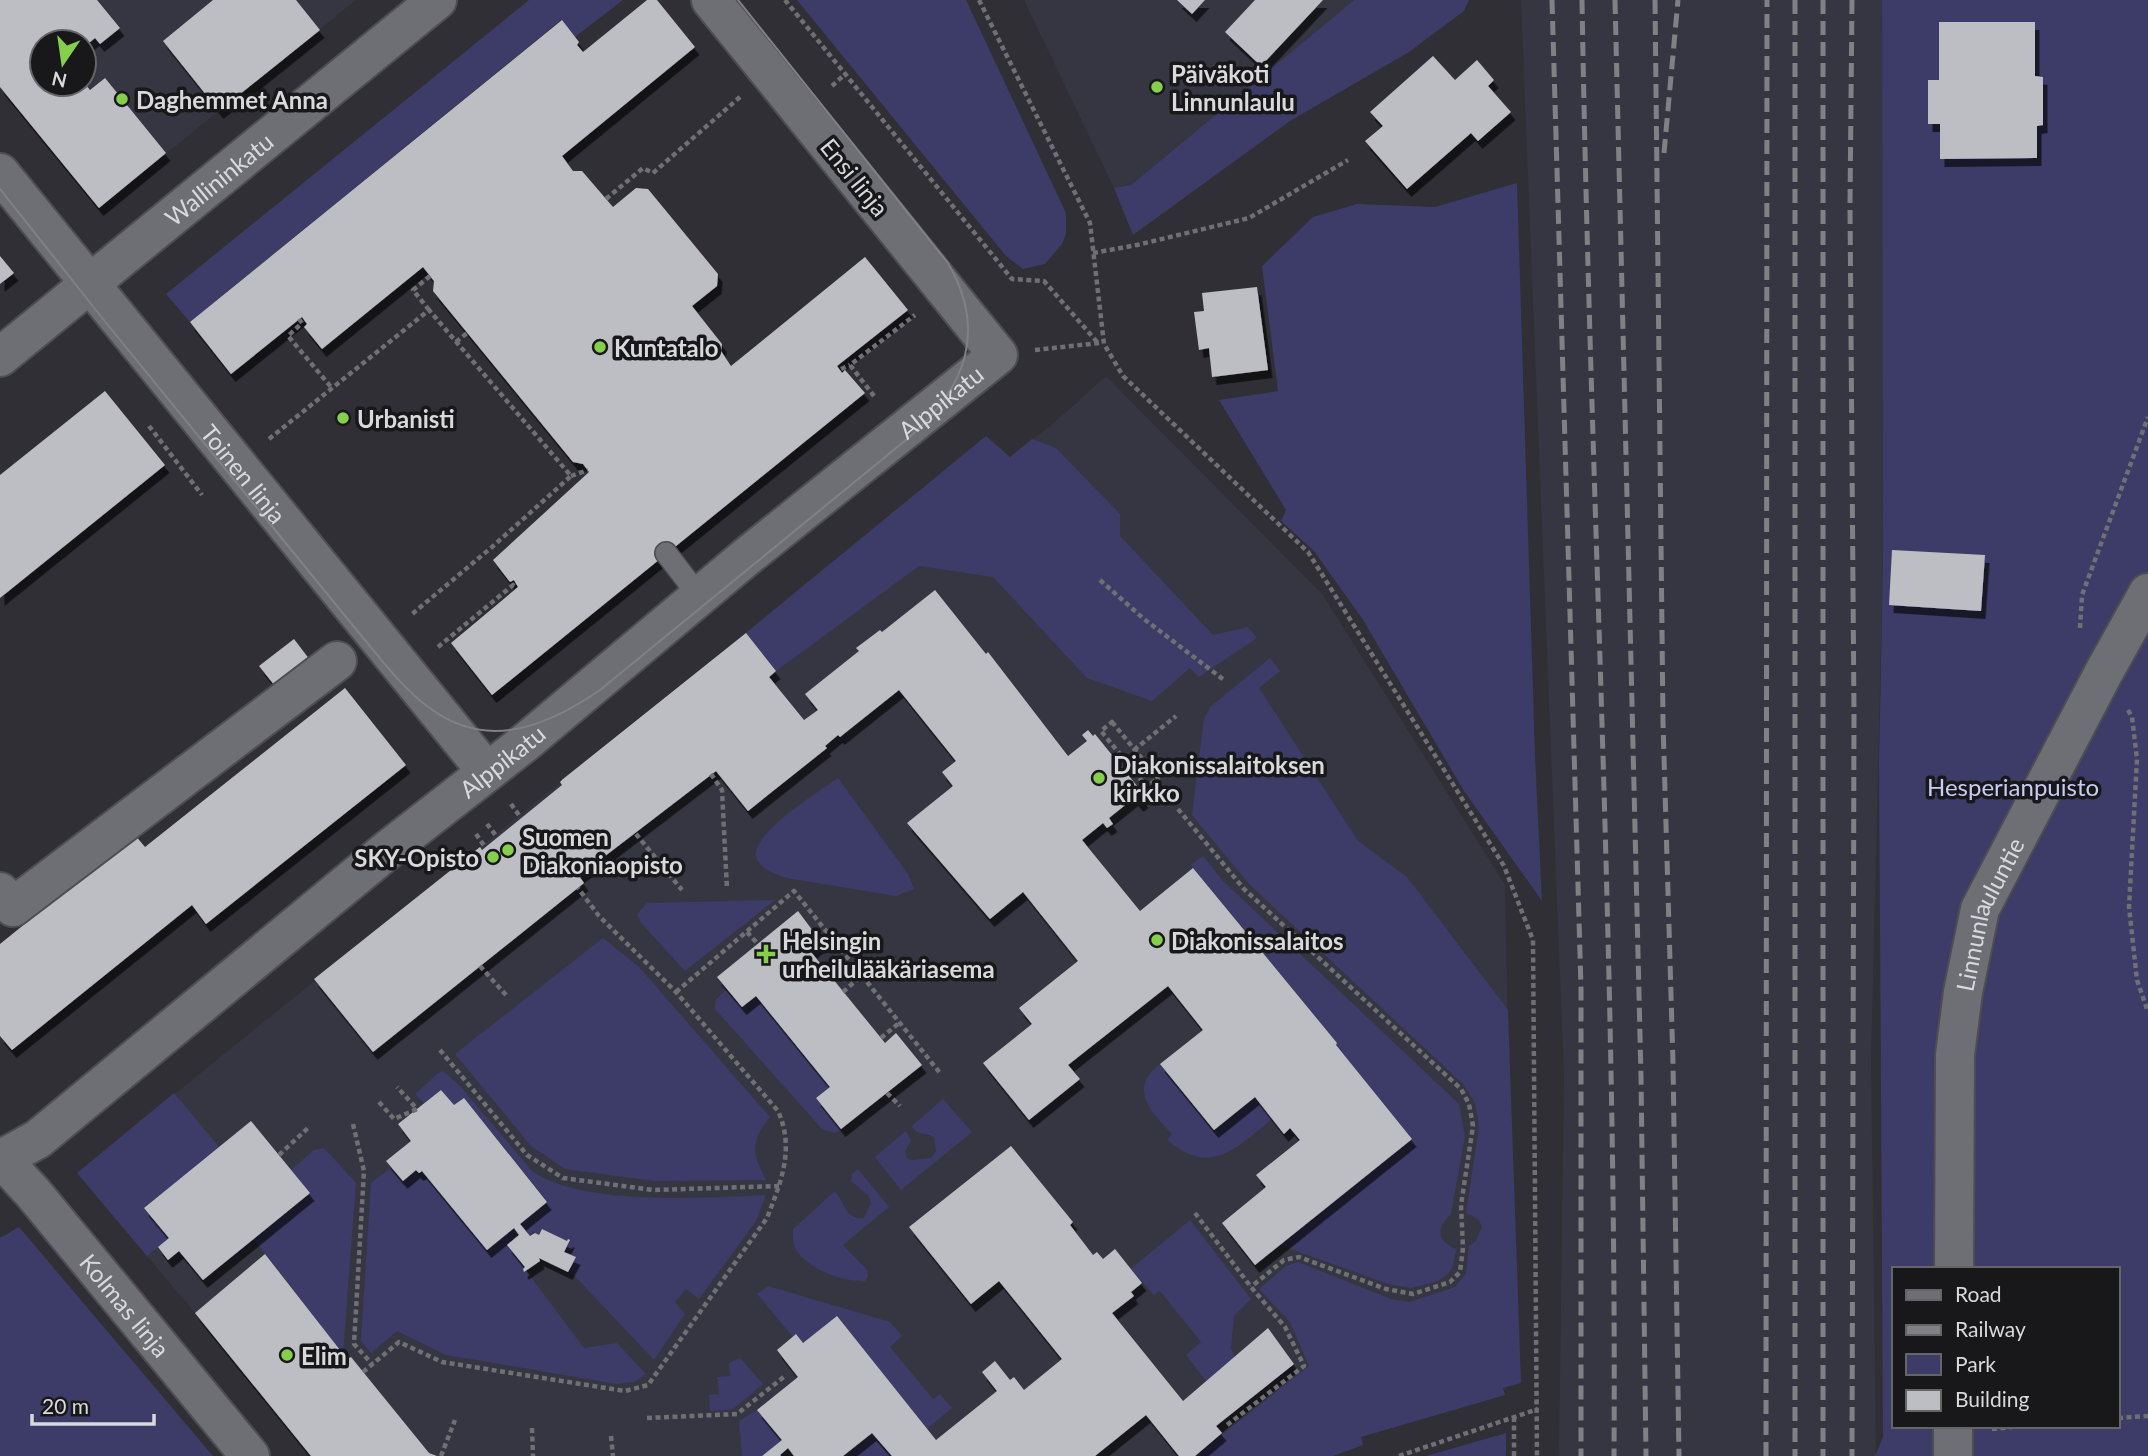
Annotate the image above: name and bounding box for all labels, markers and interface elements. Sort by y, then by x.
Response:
north arrow [28,28,98,98]
place label: Päiväkoti Linnunlaulu [1171,59,1295,116]
text: N [49,67,69,93]
marker: Päiväkoti Linnunlaulu [1149,79,1165,95]
place label: Daghemmet Anna [136,85,328,114]
marker: Daghemmet Anna [114,91,130,107]
street label: Wallininkatu [158,126,278,231]
street label: Ensi linja [815,132,895,222]
place label: Kuntatalo [614,333,719,362]
marker: Kuntatalo [592,339,608,355]
street label: Alppikatu [892,359,989,444]
place label: Urbanisti [357,404,455,433]
marker: Urbanisti [335,410,351,426]
street label: Toinen linja [195,418,293,529]
street label: Alppikatu [453,718,550,803]
place label: Diakonissalaitoksen kirkko [1113,750,1325,807]
marker: Diakonissalaitoksen kirkko [1091,770,1107,786]
park label: Hesperianpuisto [1927,772,2099,801]
place label: Suomen Diakoniaopisto [522,822,683,879]
street label: Linnunlauluntie [1949,832,2029,994]
marker: Suomen Diakoniaopisto [500,842,516,858]
place label: SKY-Opisto [354,843,479,872]
marker: SKY-Opisto [485,849,501,865]
place label: Helsingin urheilulääkäriasema [782,926,995,983]
place label: Diakonissalaitos [1171,926,1344,955]
marker: Diakonissalaitos [1149,932,1165,948]
marker: Helsingin urheilulääkäriasema [756,944,776,964]
street label: Kolmas linja [74,1247,176,1362]
legend [1892,1267,2120,1428]
text: Road [1955,1281,2002,1306]
text: Railway [1955,1316,2026,1341]
place label: Elim [301,1341,347,1370]
marker: Elim [279,1347,295,1363]
text: Park [1955,1351,1996,1376]
scale bar [32,1382,154,1426]
text: Building [1955,1386,2030,1411]
text: 20 m [42,1393,89,1418]

